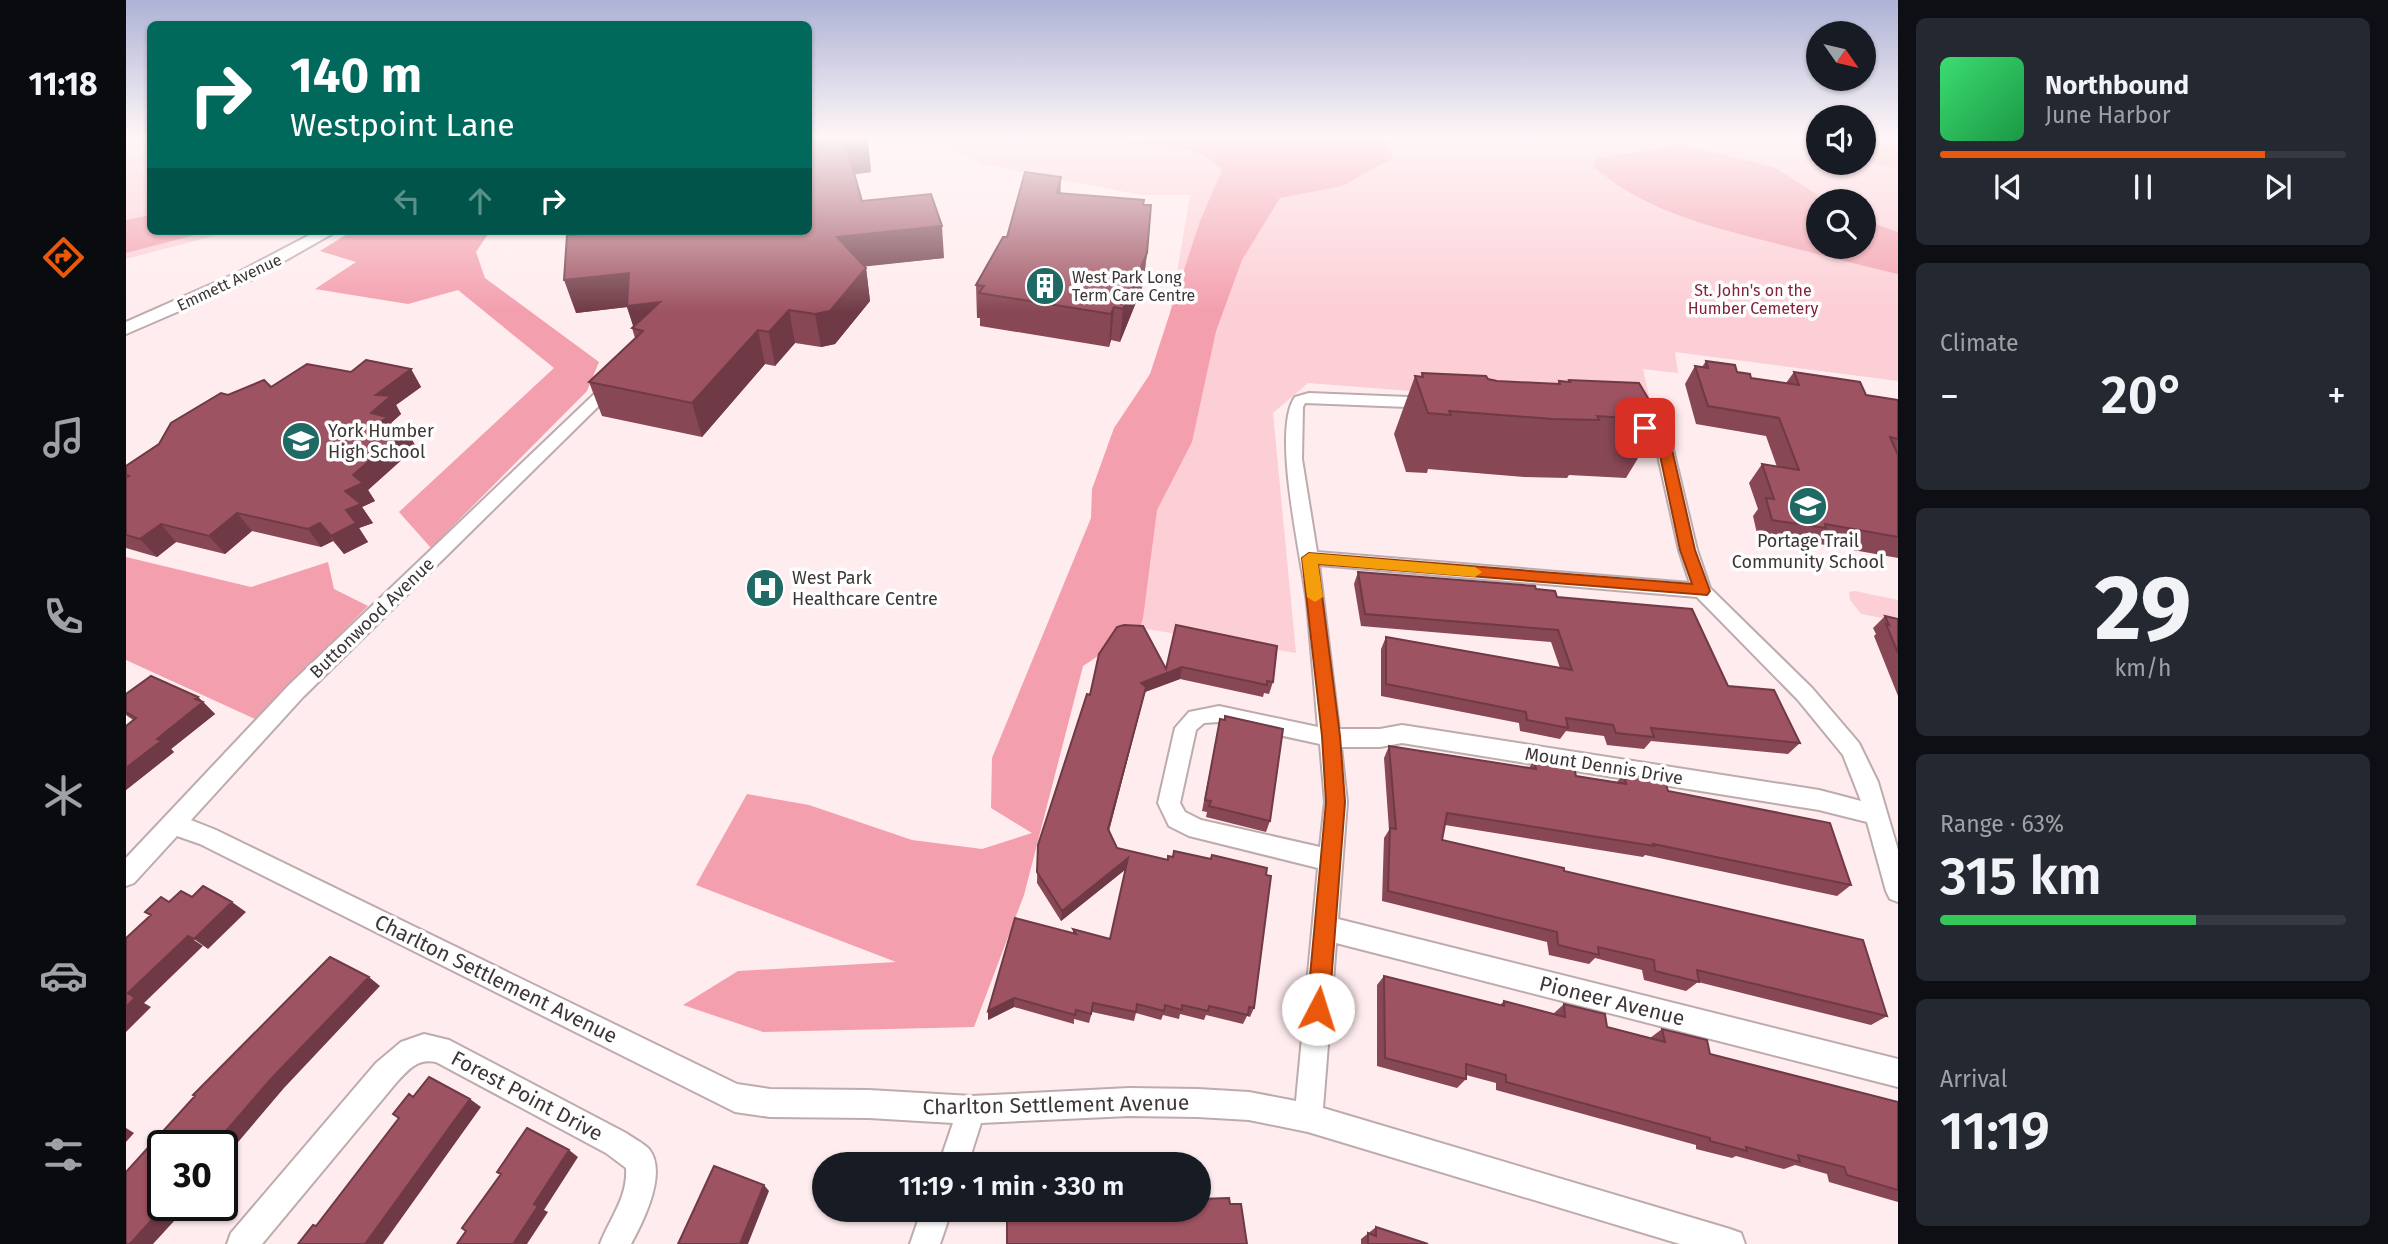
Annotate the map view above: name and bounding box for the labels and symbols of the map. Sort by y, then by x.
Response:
north arrow [1806,21,1876,91]
street label: Emmett Avenue [174,250,285,315]
building icon: West Park Long Term Care Centre [1024,265,1066,307]
place label: West Park Long Term Care Centre [1072,268,1195,305]
park label: St. John's on the Humber Cemetery [1688,281,1818,318]
pin [1615,398,1675,458]
school or university icon: York Humber High School [280,420,322,462]
place label: York Humber High School [328,420,434,463]
school or university icon: Portage Trail Community School [1787,485,1829,527]
place label: Portage Trail Community School [1732,530,1884,573]
street label: Buttonwood Avenue [305,553,439,683]
hospital icon: West Park Healthcare Centre [744,567,786,609]
place label: West Park Healthcare Centre [792,567,938,610]
street label: Mount Dennis Drive [1523,743,1685,789]
street label: Charlton Settlement Avenue [370,909,622,1049]
street label: Pioneer Avenue [1537,970,1687,1032]
position arrow [1281,972,1355,1046]
street label: Forest Point Drive [447,1045,607,1147]
street label: Charlton Settlement Avenue [922,1090,1190,1120]
speed limit sign: 30 [147,1130,238,1221]

